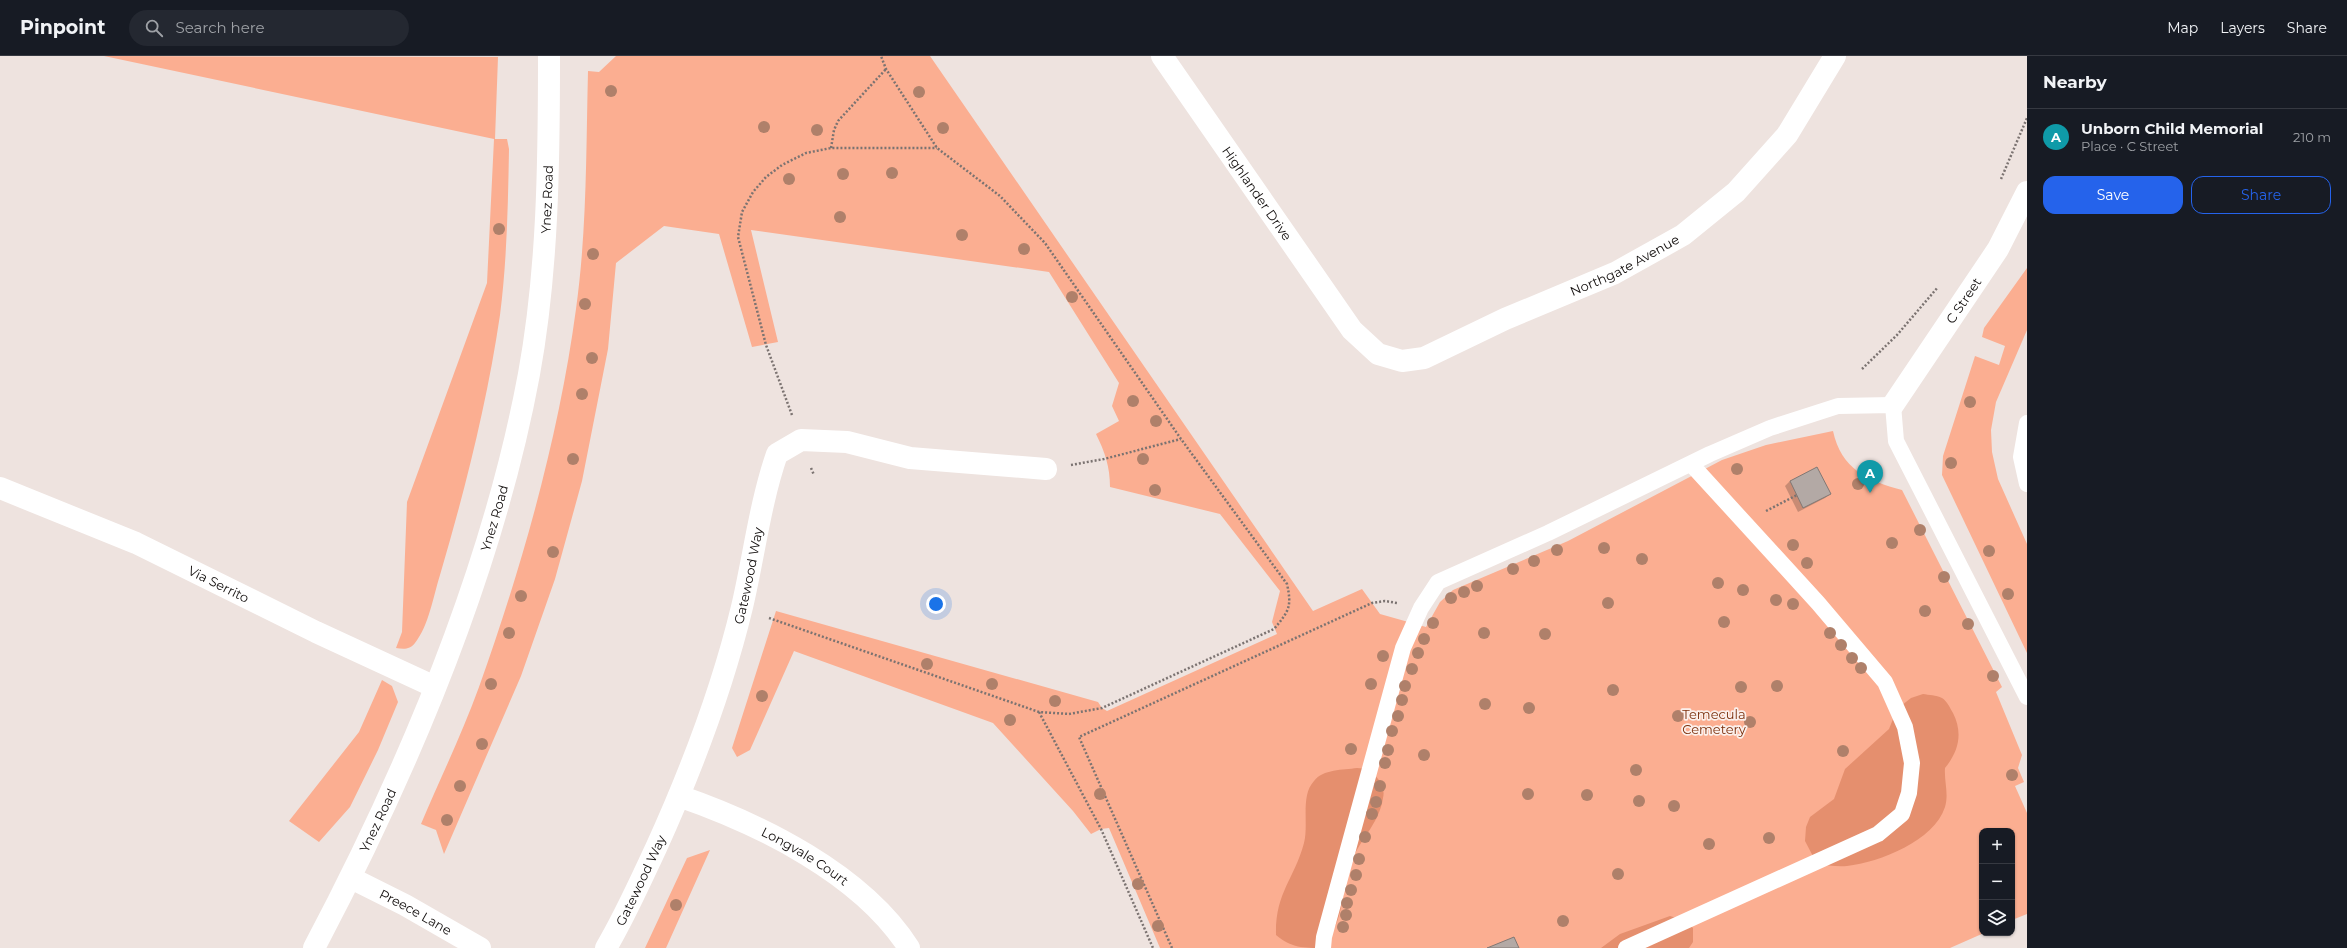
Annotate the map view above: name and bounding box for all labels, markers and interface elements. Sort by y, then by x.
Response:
search box [129,10,409,46]
text: Pinpoint [20,16,105,39]
icon: search [143,17,165,39]
text: Search here [175,18,265,37]
text: Map [2167,19,2198,37]
text: Layers [2220,19,2265,37]
text: Share [2287,19,2327,37]
text: Nearby [2043,72,2107,92]
text: Unborn Child Memorial [2081,119,2263,138]
text: A [2051,129,2061,145]
text: 210 m [2293,129,2331,145]
text: Place · C Street [2081,138,2179,154]
street label: Highlander Drive [1219,143,1295,244]
street label: Ynez Road [537,165,556,234]
button: Save [2043,176,2183,214]
button: Share [2191,176,2331,214]
street label: Northgate Avenue [1567,231,1682,299]
street label: C Street [1942,274,1985,326]
pin: A [1857,460,1883,493]
street label: Ynez Road [477,483,511,553]
street label: Gatewood Way [730,525,766,626]
street label: Via Serrito [186,562,252,606]
your location [926,594,946,614]
park label: Temecula Cemetery [1682,706,1747,737]
street label: Ynez Road [356,786,400,855]
street label: Longvale Court [759,823,852,889]
map controls [1979,828,2015,936]
button: + [1979,828,2015,864]
street label: Gatewood Way [612,832,669,928]
button: − [1979,864,2015,900]
street label: Preece Lane [377,886,455,938]
button: layers [1979,900,2015,936]

